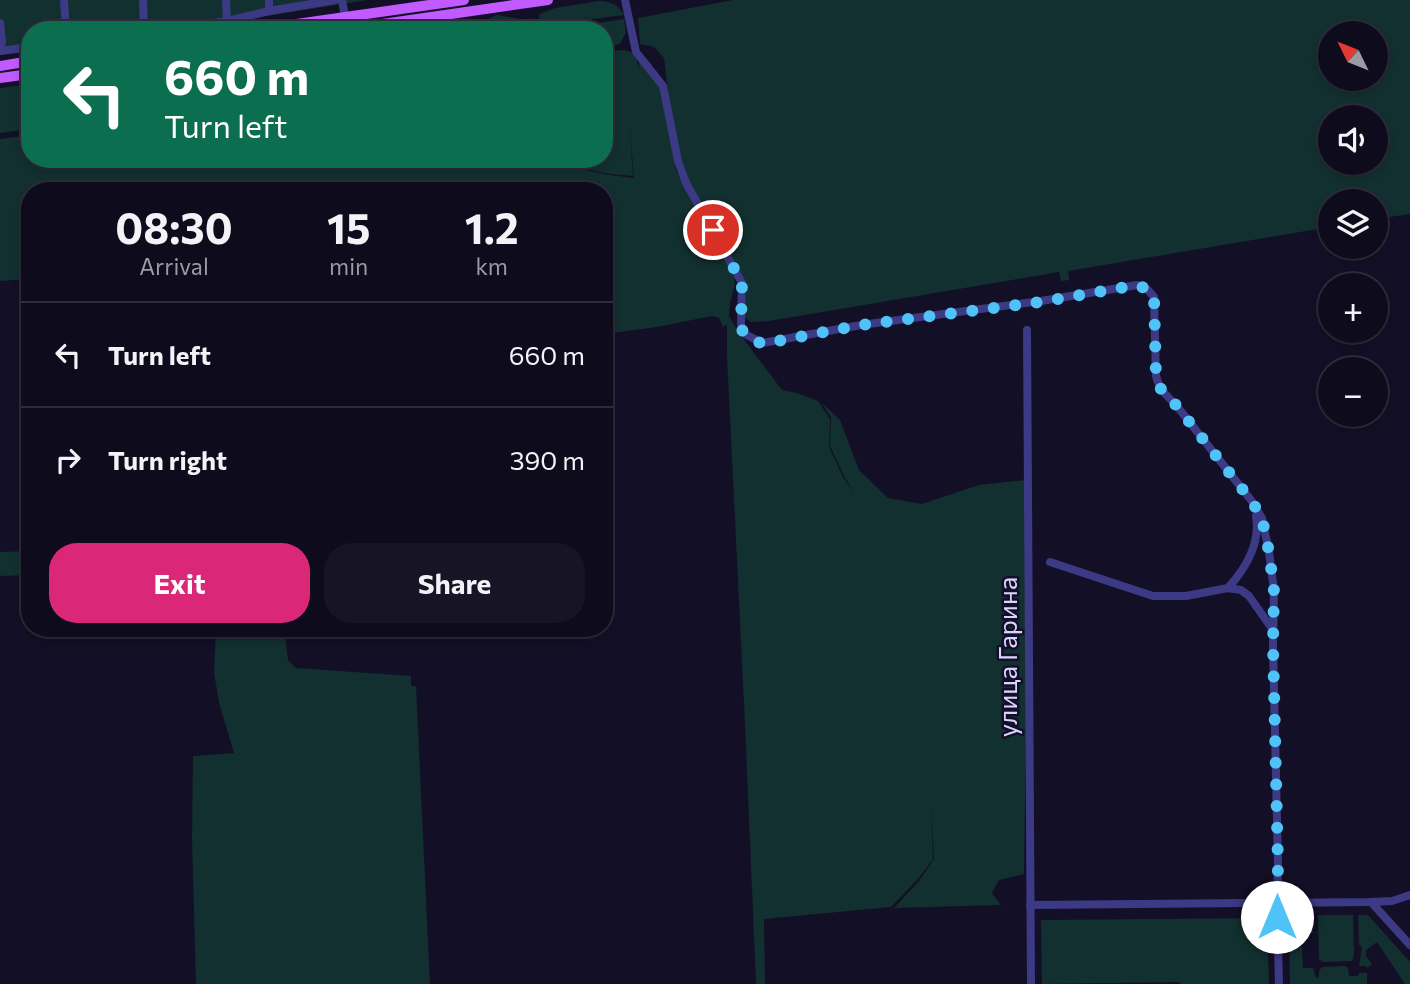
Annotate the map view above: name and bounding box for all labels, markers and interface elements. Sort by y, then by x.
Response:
north arrow [1318,21,1388,91]
map controls [1318,21,1388,427]
text: 660 m [164,45,309,105]
icon: left [49,49,140,140]
text: Turn left [164,105,288,145]
button: sound [1318,105,1388,175]
button: layers [1318,189,1388,259]
pin [683,200,743,260]
text: 08:30 [115,201,233,253]
text: 15 [327,201,370,253]
text: 1.2 [465,201,519,253]
icon: arrive [694,211,732,249]
text: Arrival [139,252,209,280]
text: min [329,252,368,280]
text: km [475,252,508,280]
button: + [1318,273,1388,343]
icon: left [49,336,87,374]
text: Turn left [108,339,211,370]
text: 660 m [509,339,585,370]
button: − [1318,357,1388,427]
icon: right [49,441,87,479]
text: Turn right [108,444,227,475]
text: 390 m [510,444,585,475]
button: Exit [49,543,310,623]
button: Share [324,543,585,623]
street label: улица Гарина [991,577,1022,737]
position arrow [1240,880,1314,954]

